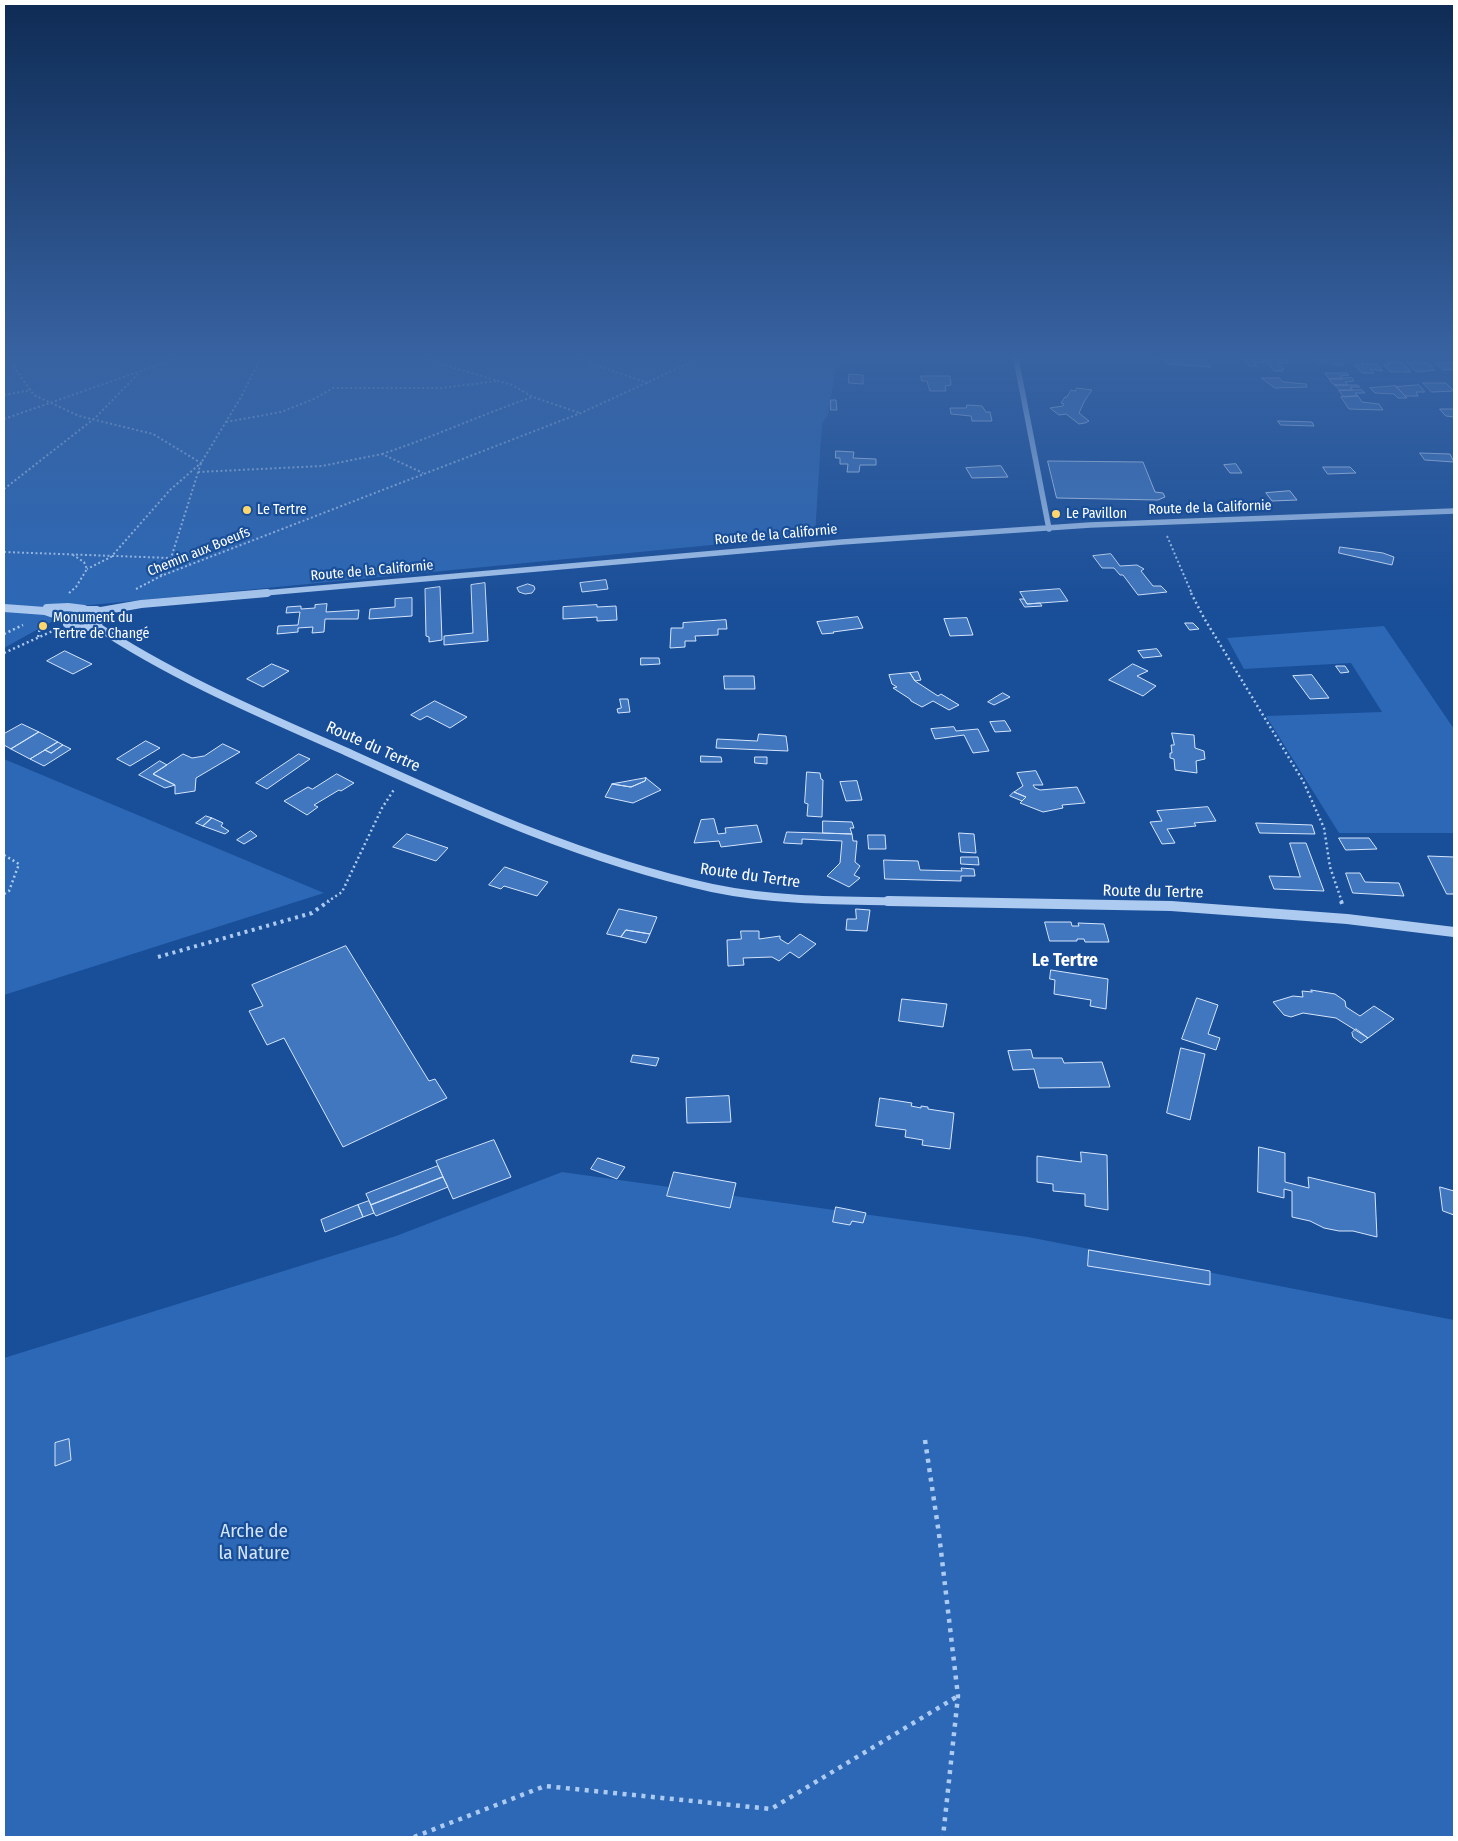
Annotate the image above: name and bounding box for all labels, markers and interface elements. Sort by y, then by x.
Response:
street label: Route de la Californie [1148,497,1272,519]
place label: Le Tertre [257,502,307,518]
marker: Le Tertre [241,504,253,516]
place label: Le Pavillon [1066,506,1127,522]
marker: Le Pavillon [1050,508,1062,520]
street label: Route de la Californie [714,521,838,549]
street label: Chemin aux Boeufs [145,524,253,580]
street label: Route de la Californie [310,557,434,585]
place label: Monument du Tertre de Changé [53,610,149,642]
marker: Monument du Tertre de Changé [37,620,49,632]
street label: Route du Tertre [323,718,423,776]
street label: Route du Tertre [699,859,801,893]
street label: Route du Tertre [1102,882,1204,902]
district label: Le Tertre [1032,950,1098,972]
park label: Arche de la Nature [218,1521,290,1565]

